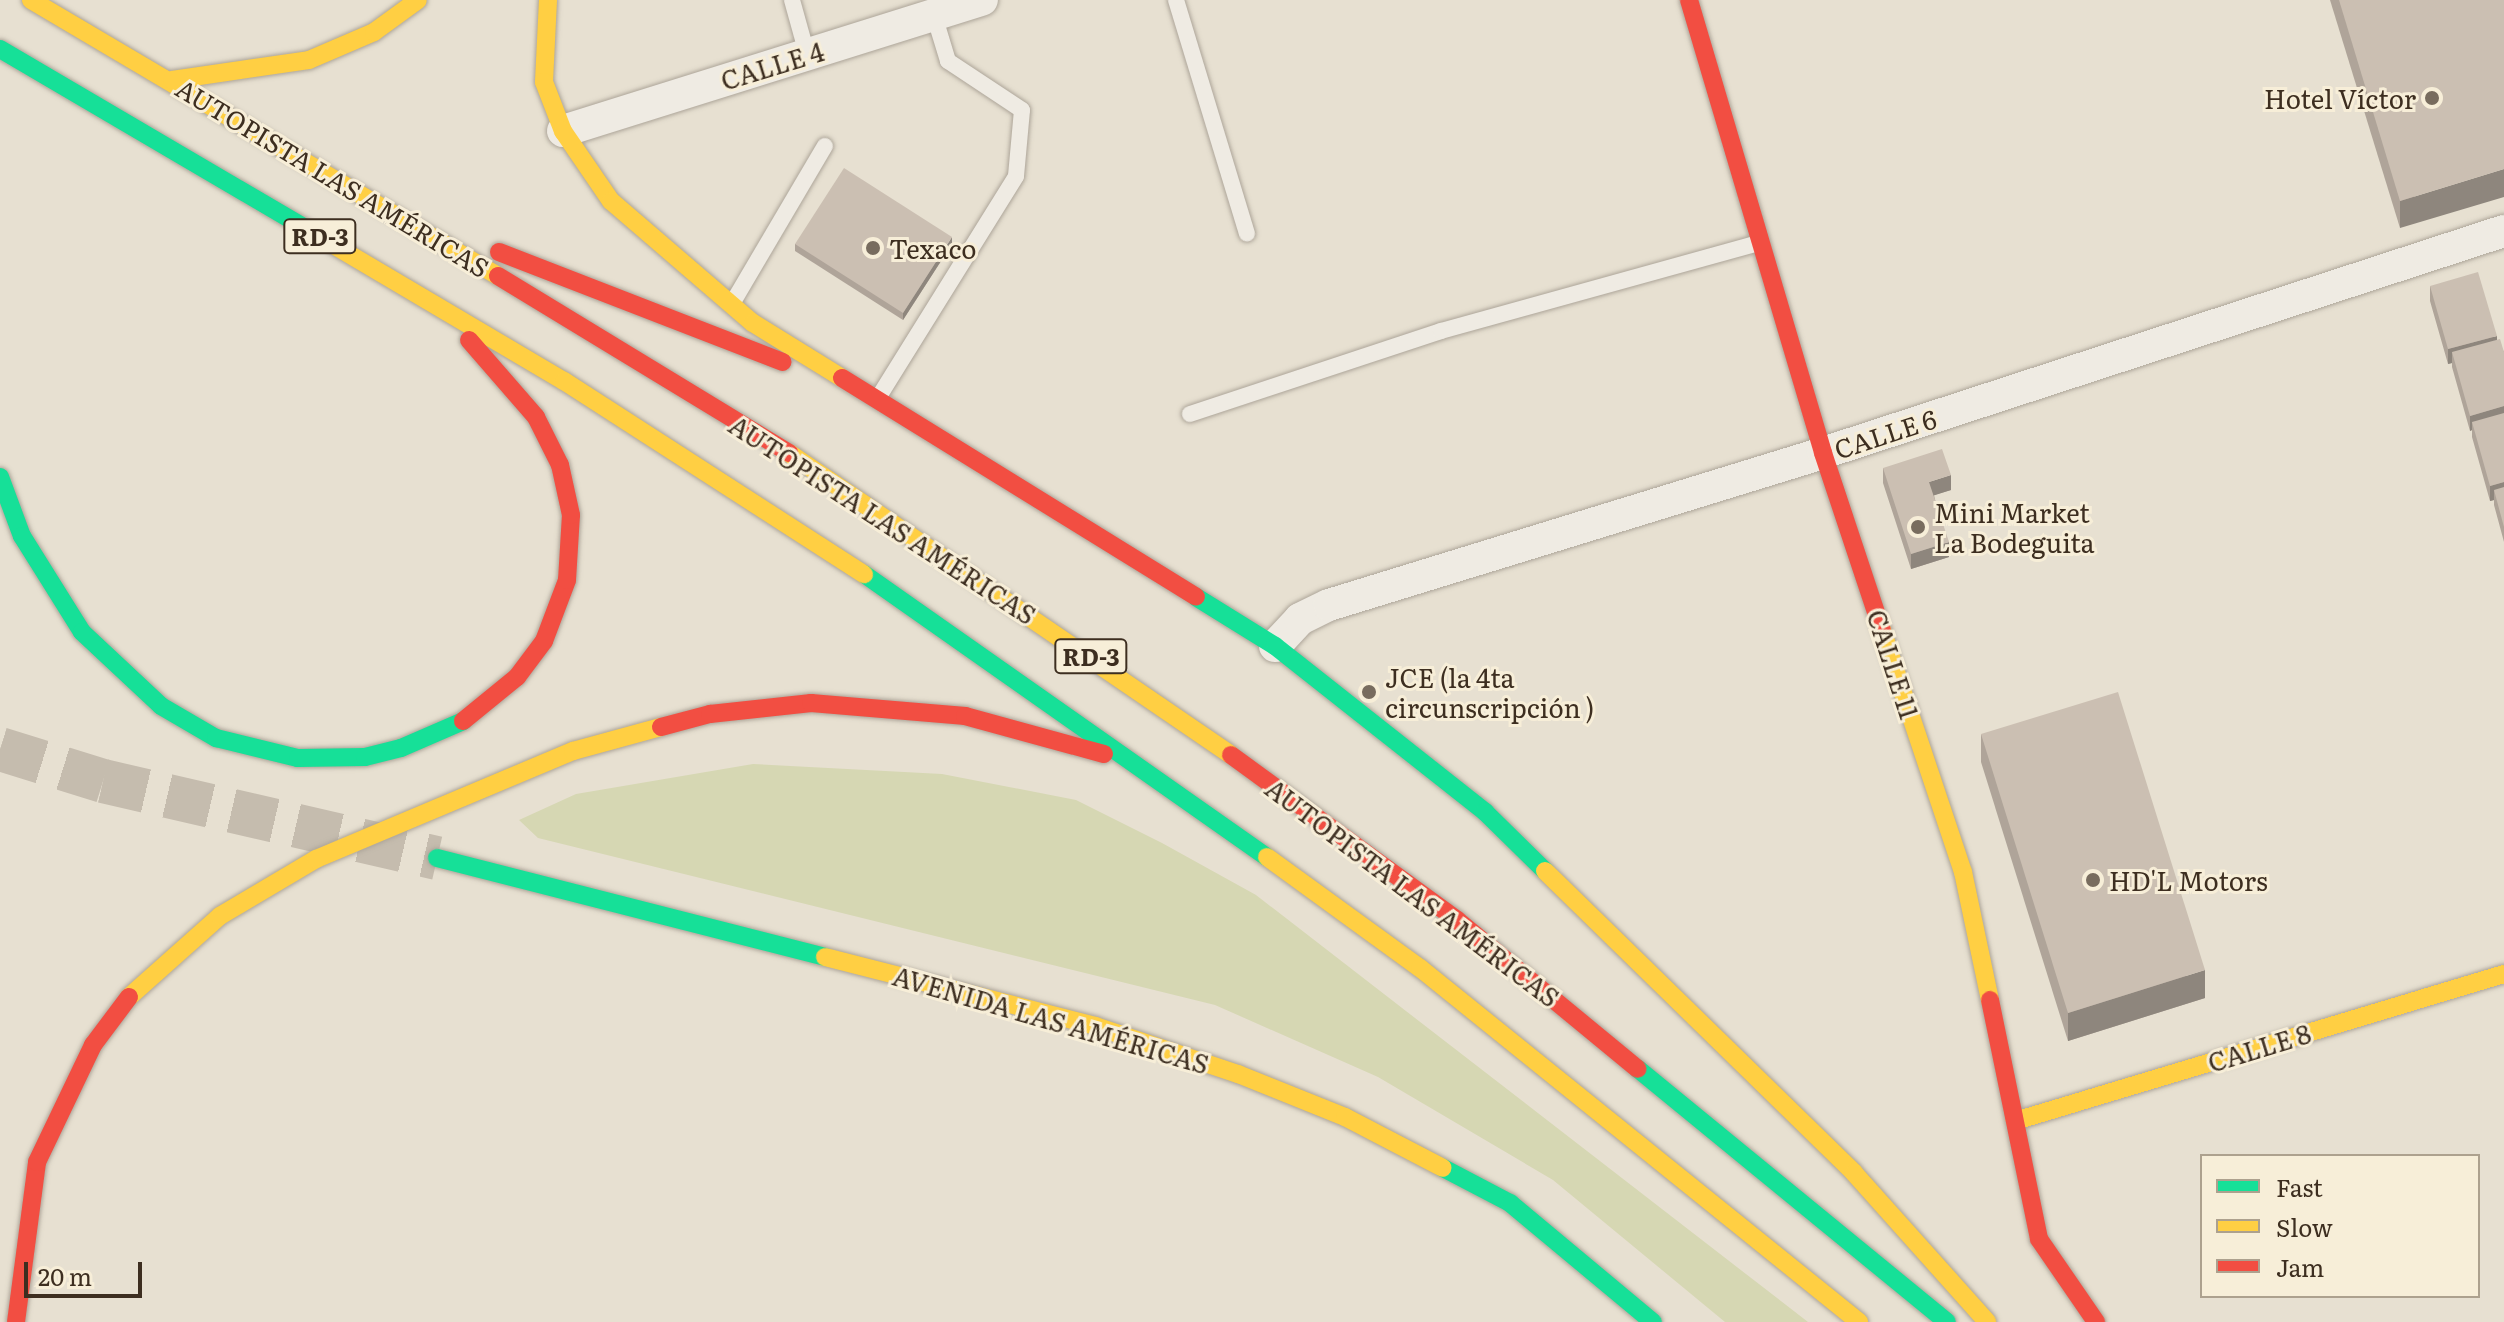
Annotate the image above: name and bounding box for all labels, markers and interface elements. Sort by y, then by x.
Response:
street label: CALLE 4 [717,35,827,95]
street label: AUTOPISTA LAS AMÉRICAS [171,71,495,283]
place label: Hotel Víctor [2264,82,2416,114]
marker: Hotel Víctor [2423,89,2441,107]
road number: RD-3 [282,216,358,256]
place label: Texaco [889,232,977,264]
marker: Texaco [864,239,882,257]
street label: CALLE 6 [1830,402,1940,464]
street label: AUTOPISTA LAS AMÉRICAS [724,408,1042,630]
place label: Mini Market La Bodeguita [1934,496,2094,558]
marker: Mini Market La Bodeguita [1909,518,1927,536]
street label: CALLE 11 [1862,606,1926,722]
road number: RD-3 [1053,636,1129,676]
place label: JCE (la 4ta circunscripción ) [1385,661,1594,722]
marker: JCE (la 4ta circunscripción ) [1360,683,1378,701]
street label: AUTOPISTA LAS AMÉRICAS [1260,771,1566,1013]
place label: HD'L Motors [2109,864,2268,896]
marker: HD'L Motors [2084,871,2102,889]
street label: AVENIDA LAS AMÉRICAS [889,959,1213,1079]
street label: CALLE 8 [2204,1017,2314,1077]
legend [2200,1154,2480,1298]
text: Fast [2276,1169,2323,1204]
text: Slow [2276,1209,2333,1244]
scale bar [28,1246,146,1296]
text: Jam [2276,1249,2324,1284]
text: 20 m [38,1258,92,1293]

